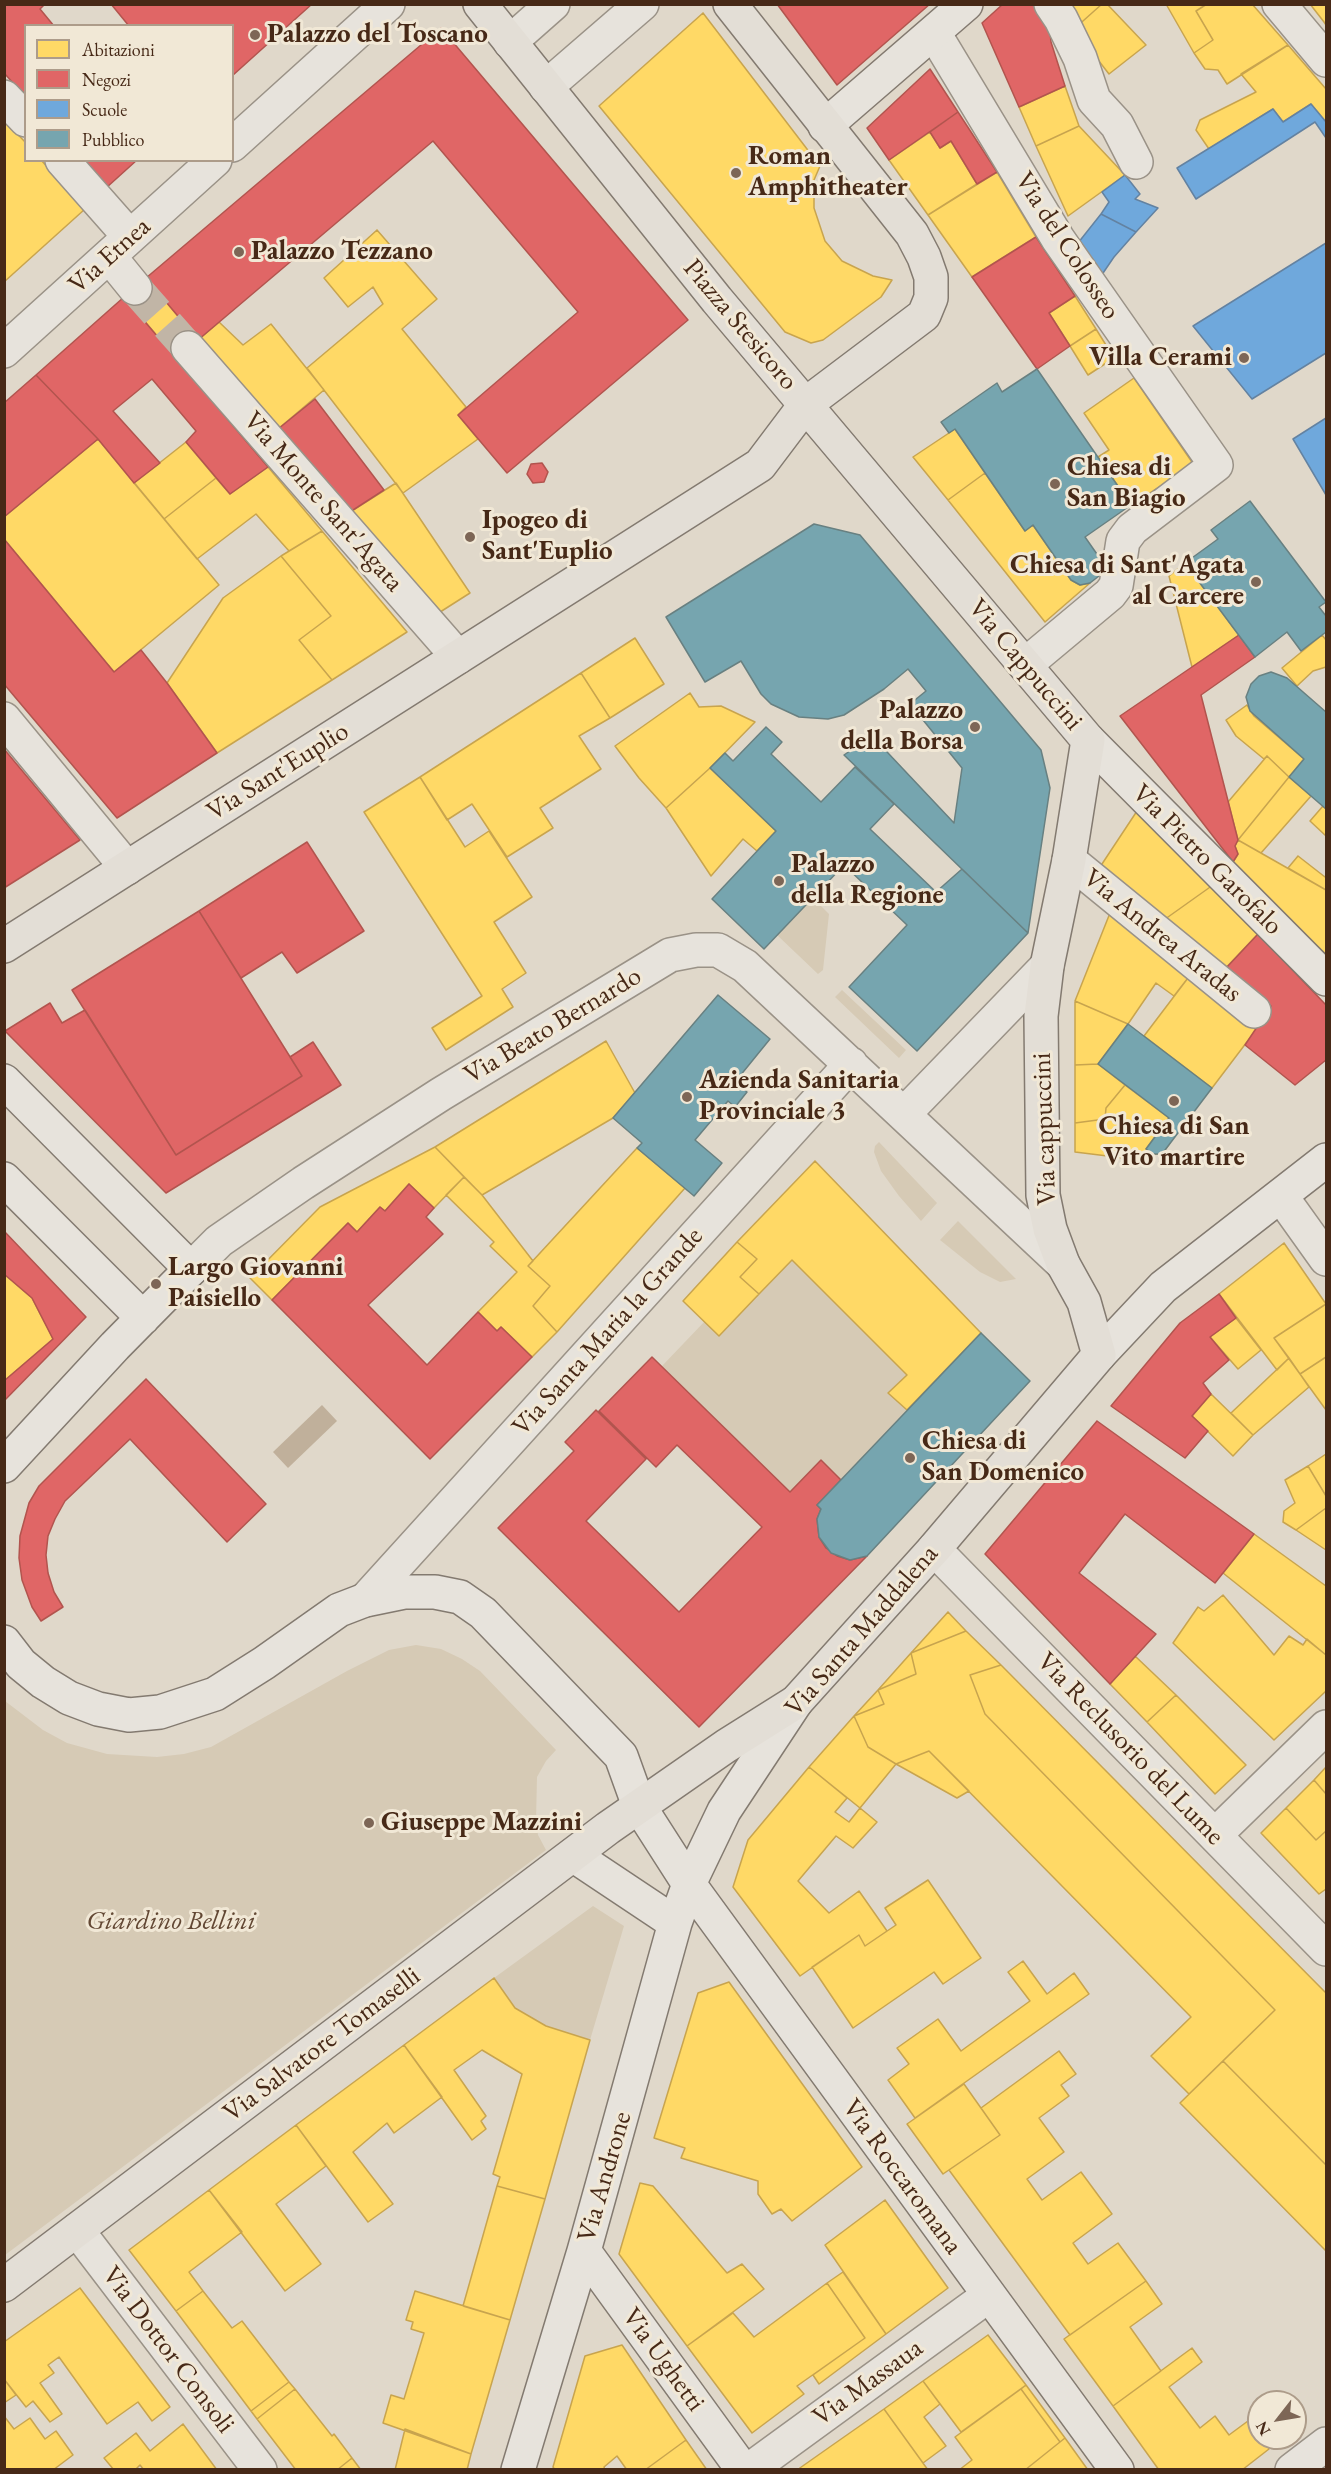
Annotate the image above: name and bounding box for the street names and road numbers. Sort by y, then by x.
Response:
street label: Via del Colosseo [1007,166,1127,326]
street label: Via Etnea [62,211,158,301]
street label: Piazza Stesicoro [676,253,804,397]
street label: Via Monte Sant'Agata [236,405,410,599]
street label: Via Cappuccini [961,593,1089,737]
street label: Via Sant'Euplio [201,716,355,828]
street label: Via Pietro Garofalo [1125,778,1289,942]
street label: Via Andrea Aradas [1076,862,1248,1010]
street label: Via Beato Bernardo [458,960,648,1092]
street label: Via cappuccini [1026,1052,1064,1206]
street label: Via Santa Maria la Grande [506,1221,710,1443]
street label: Via Santa Maddalena [778,1538,946,1724]
street label: Via Reclusorio del Lume [1030,1646,1230,1852]
street label: Via Salvatore Tomaselli [217,1960,427,2130]
street label: Via Roccaromana [835,2093,969,2261]
street label: Via Androne [571,2108,639,2246]
street label: Via Dottor Consoli [95,2260,241,2440]
street label: Via Ughetti [615,2302,711,2418]
street label: Via Massaua [807,2332,929,2434]

